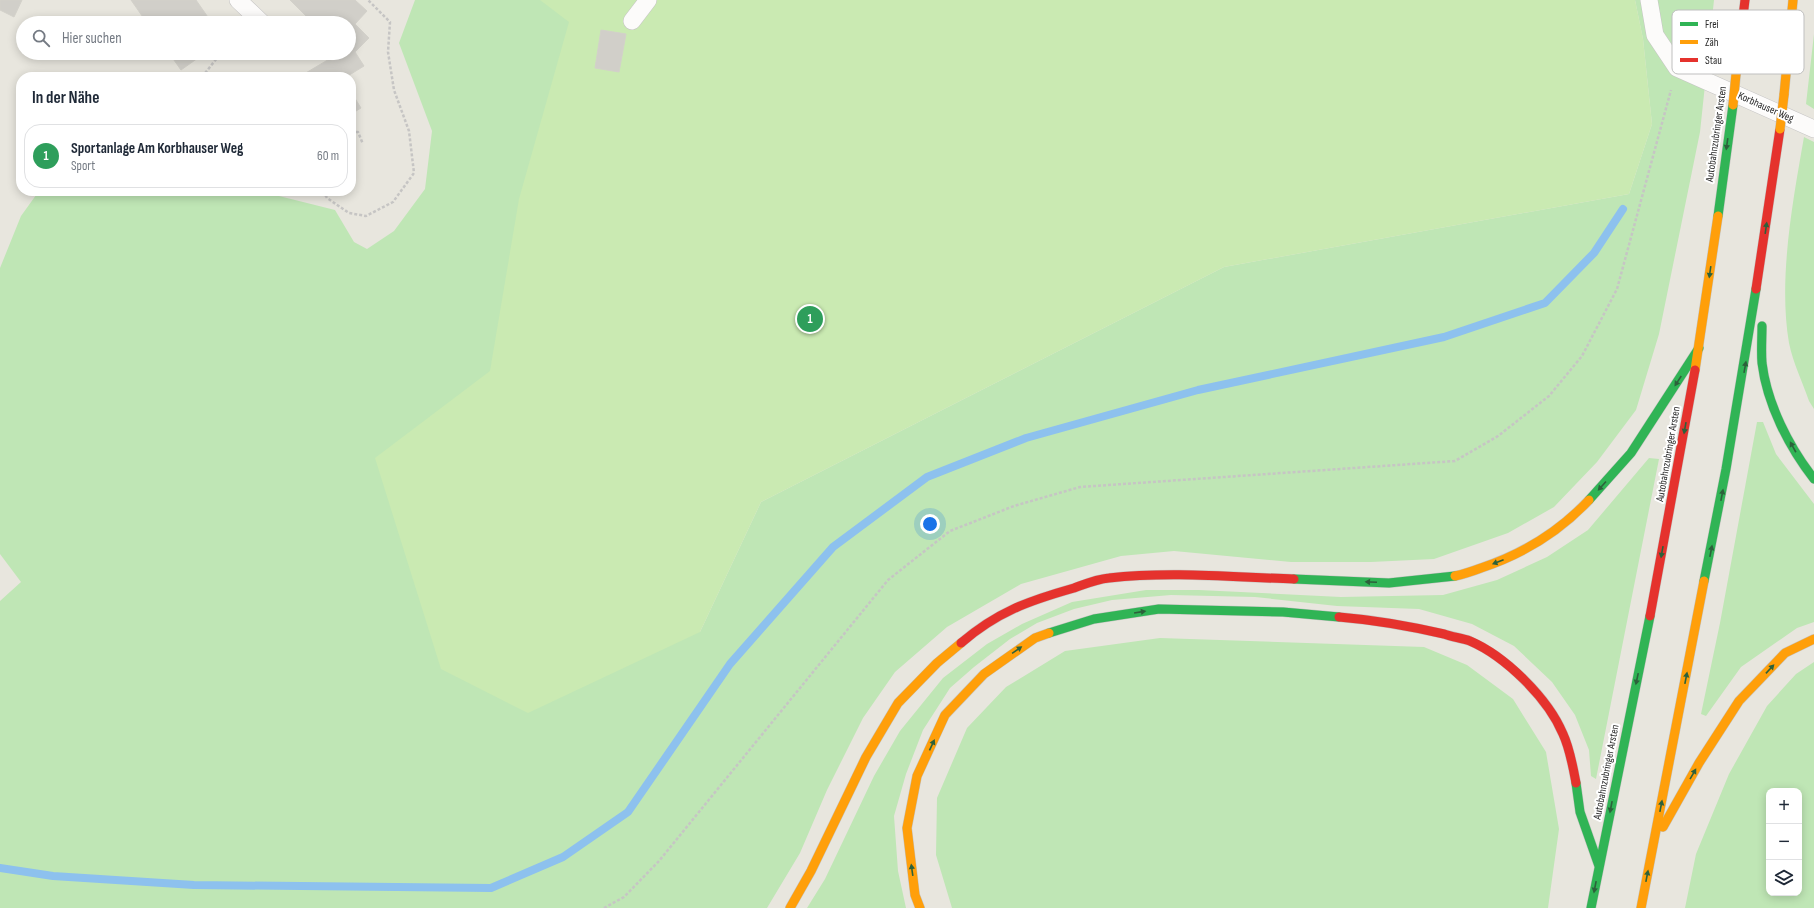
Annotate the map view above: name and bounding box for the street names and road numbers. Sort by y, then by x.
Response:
street label: Autobahnzubringer Arsten [1703,85,1729,184]
street label: Korbhauser Weg [1736,89,1796,125]
street label: Autobahnzubringer Arsten [1653,405,1683,504]
street label: Autobahnzubringer Arsten [1590,723,1622,821]

